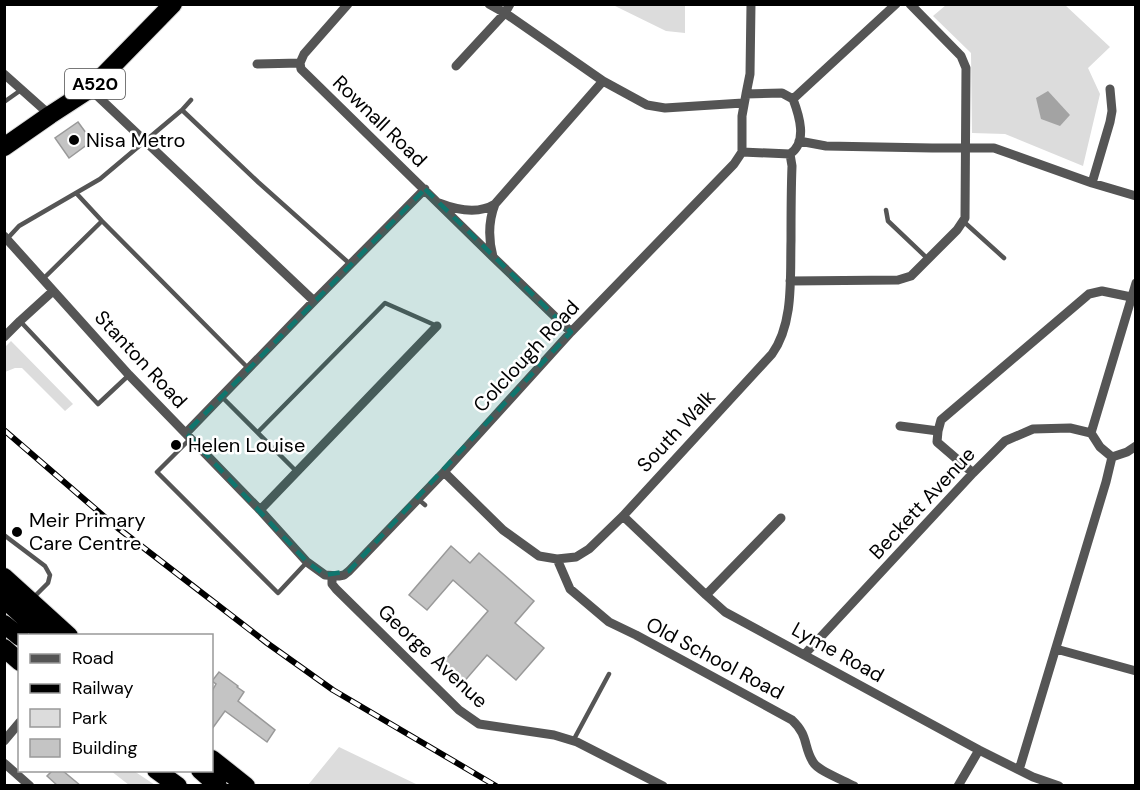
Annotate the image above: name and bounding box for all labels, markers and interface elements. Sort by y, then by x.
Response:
road number: A520 [65,69,125,99]
street label: Rownall Road [327,70,433,172]
place label: Nisa Metro [86,127,185,153]
marker: Nisa Metro [67,133,81,147]
street label: Colclough Road [467,294,585,418]
street label: Stanton Road [89,305,193,413]
street label: South Walk [631,384,721,478]
place label: Helen Louise [188,432,305,458]
marker: Helen Louise [169,438,183,452]
street label: Beckett Avenue [863,441,981,565]
place label: Meir Primary Care Centre [29,507,146,556]
marker: Meir Primary Care Centre [10,525,24,539]
street label: George Avenue [373,598,493,714]
street label: Old School Road [642,611,788,705]
street label: Lyme Road [787,616,889,688]
legend [18,634,213,772]
text: Road [72,646,114,670]
text: Railway [72,676,134,700]
text: Park [72,706,108,730]
text: Building [72,736,137,760]

